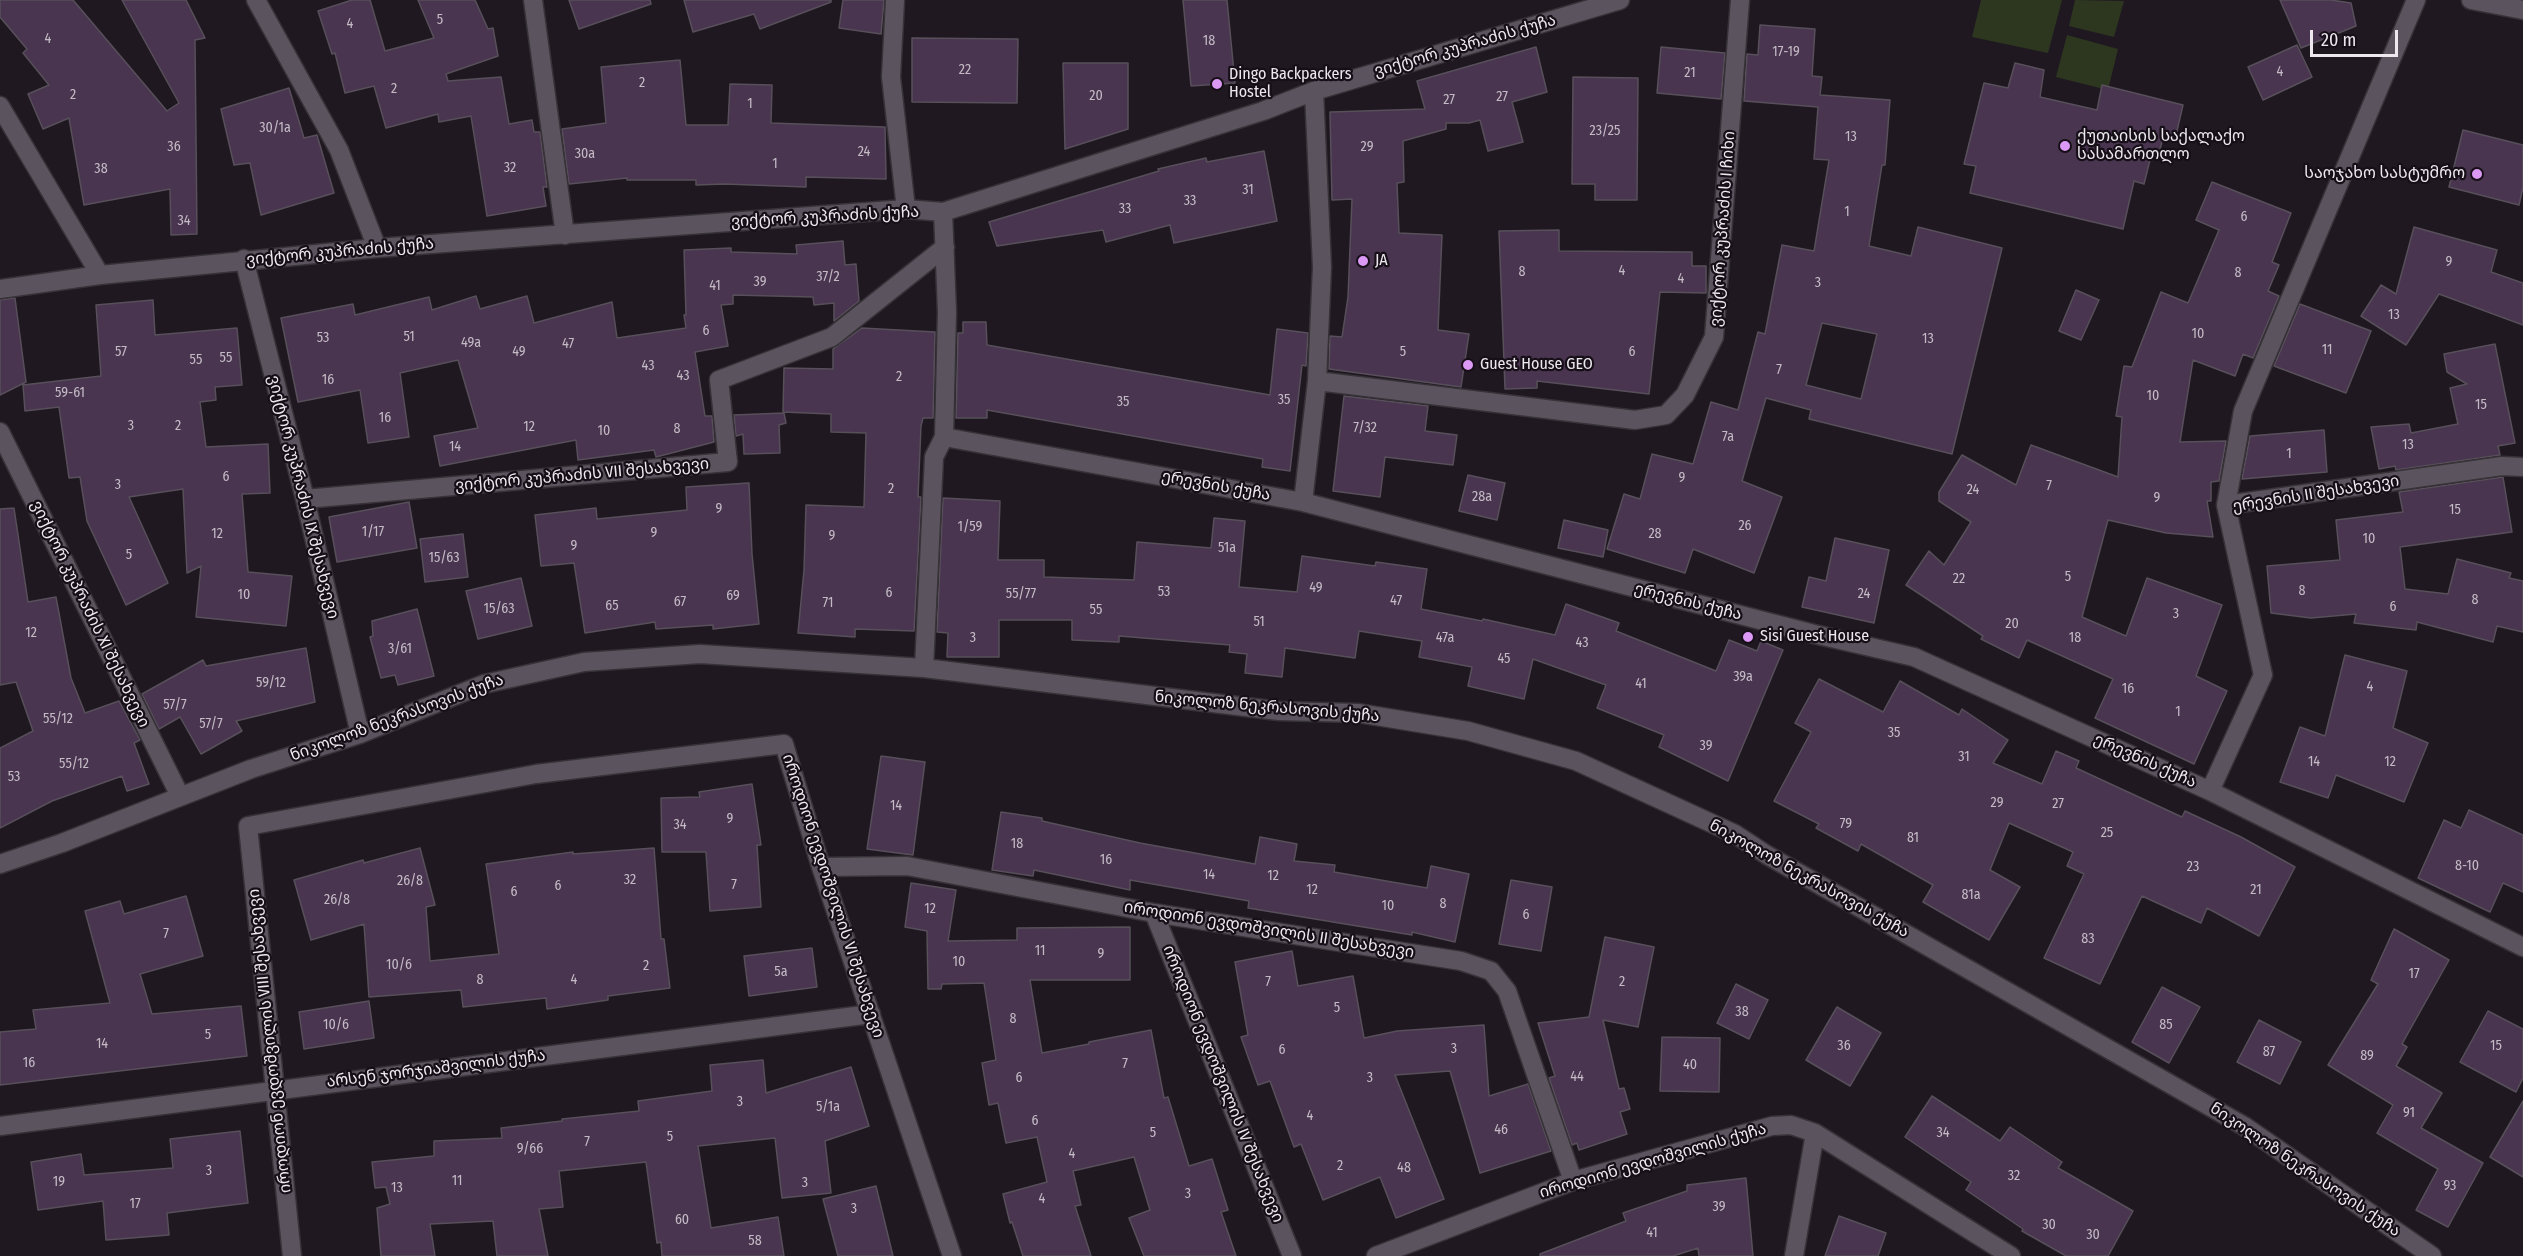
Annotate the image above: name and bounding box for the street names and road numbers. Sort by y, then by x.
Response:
street label: ვიქტორ კუპრაძის ქუჩა [1372,11,1558,81]
street label: ვიქტორ კუპრაძის I ჩიხი [1707,130,1739,328]
street label: ვიქტორ კუპრაძის ქუჩა [730,202,920,232]
street label: ვიქტორ კუპრაძის ქუჩა [245,234,435,270]
street label: ვიქტორ კუპრაძის IX შესახვევი [263,373,343,621]
street label: ვიქტორ კუპრაძის VII შესახვევი [454,454,710,496]
street label: ერევნის ქუჩა [1160,467,1272,505]
street label: ერევნის II შესახვევი [2231,471,2401,517]
street label: ვიქტორ კუპრაძის XI შესახვევი [26,497,154,731]
street label: ერევნის ქუჩა [1632,579,1744,625]
street label: ნიკოლოზ ნეკრასოვის ქუჩა [288,670,506,766]
street label: ნიკოლოზ ნეკრასოვის ქუჩა [1154,688,1380,726]
street label: ერევნის ქუჩა [2091,730,2199,792]
street label: იროდიონ ევდოშვილის VI შესახვევი [778,752,888,1040]
street label: ნიკოლოზ ნეკრასოვის ქუჩა [1706,816,1912,942]
street label: იროდიონ ევდოშვილის VIII შესახვევი [244,888,296,1194]
street label: იროდიონ ევდოშვილის II შესახვევი [1123,898,1415,962]
street label: იროდიონ ევდოშვილის IV შესახვევი [1158,943,1288,1225]
street label: არსენ ჯორჯიაშვილის ქუჩა [325,1046,547,1092]
street label: ნიკოლოზ ნეკრასოვის ქუჩა [2206,1099,2404,1241]
street label: იროდიონ ევდოშვილის ქუჩა [1537,1119,1769,1203]

